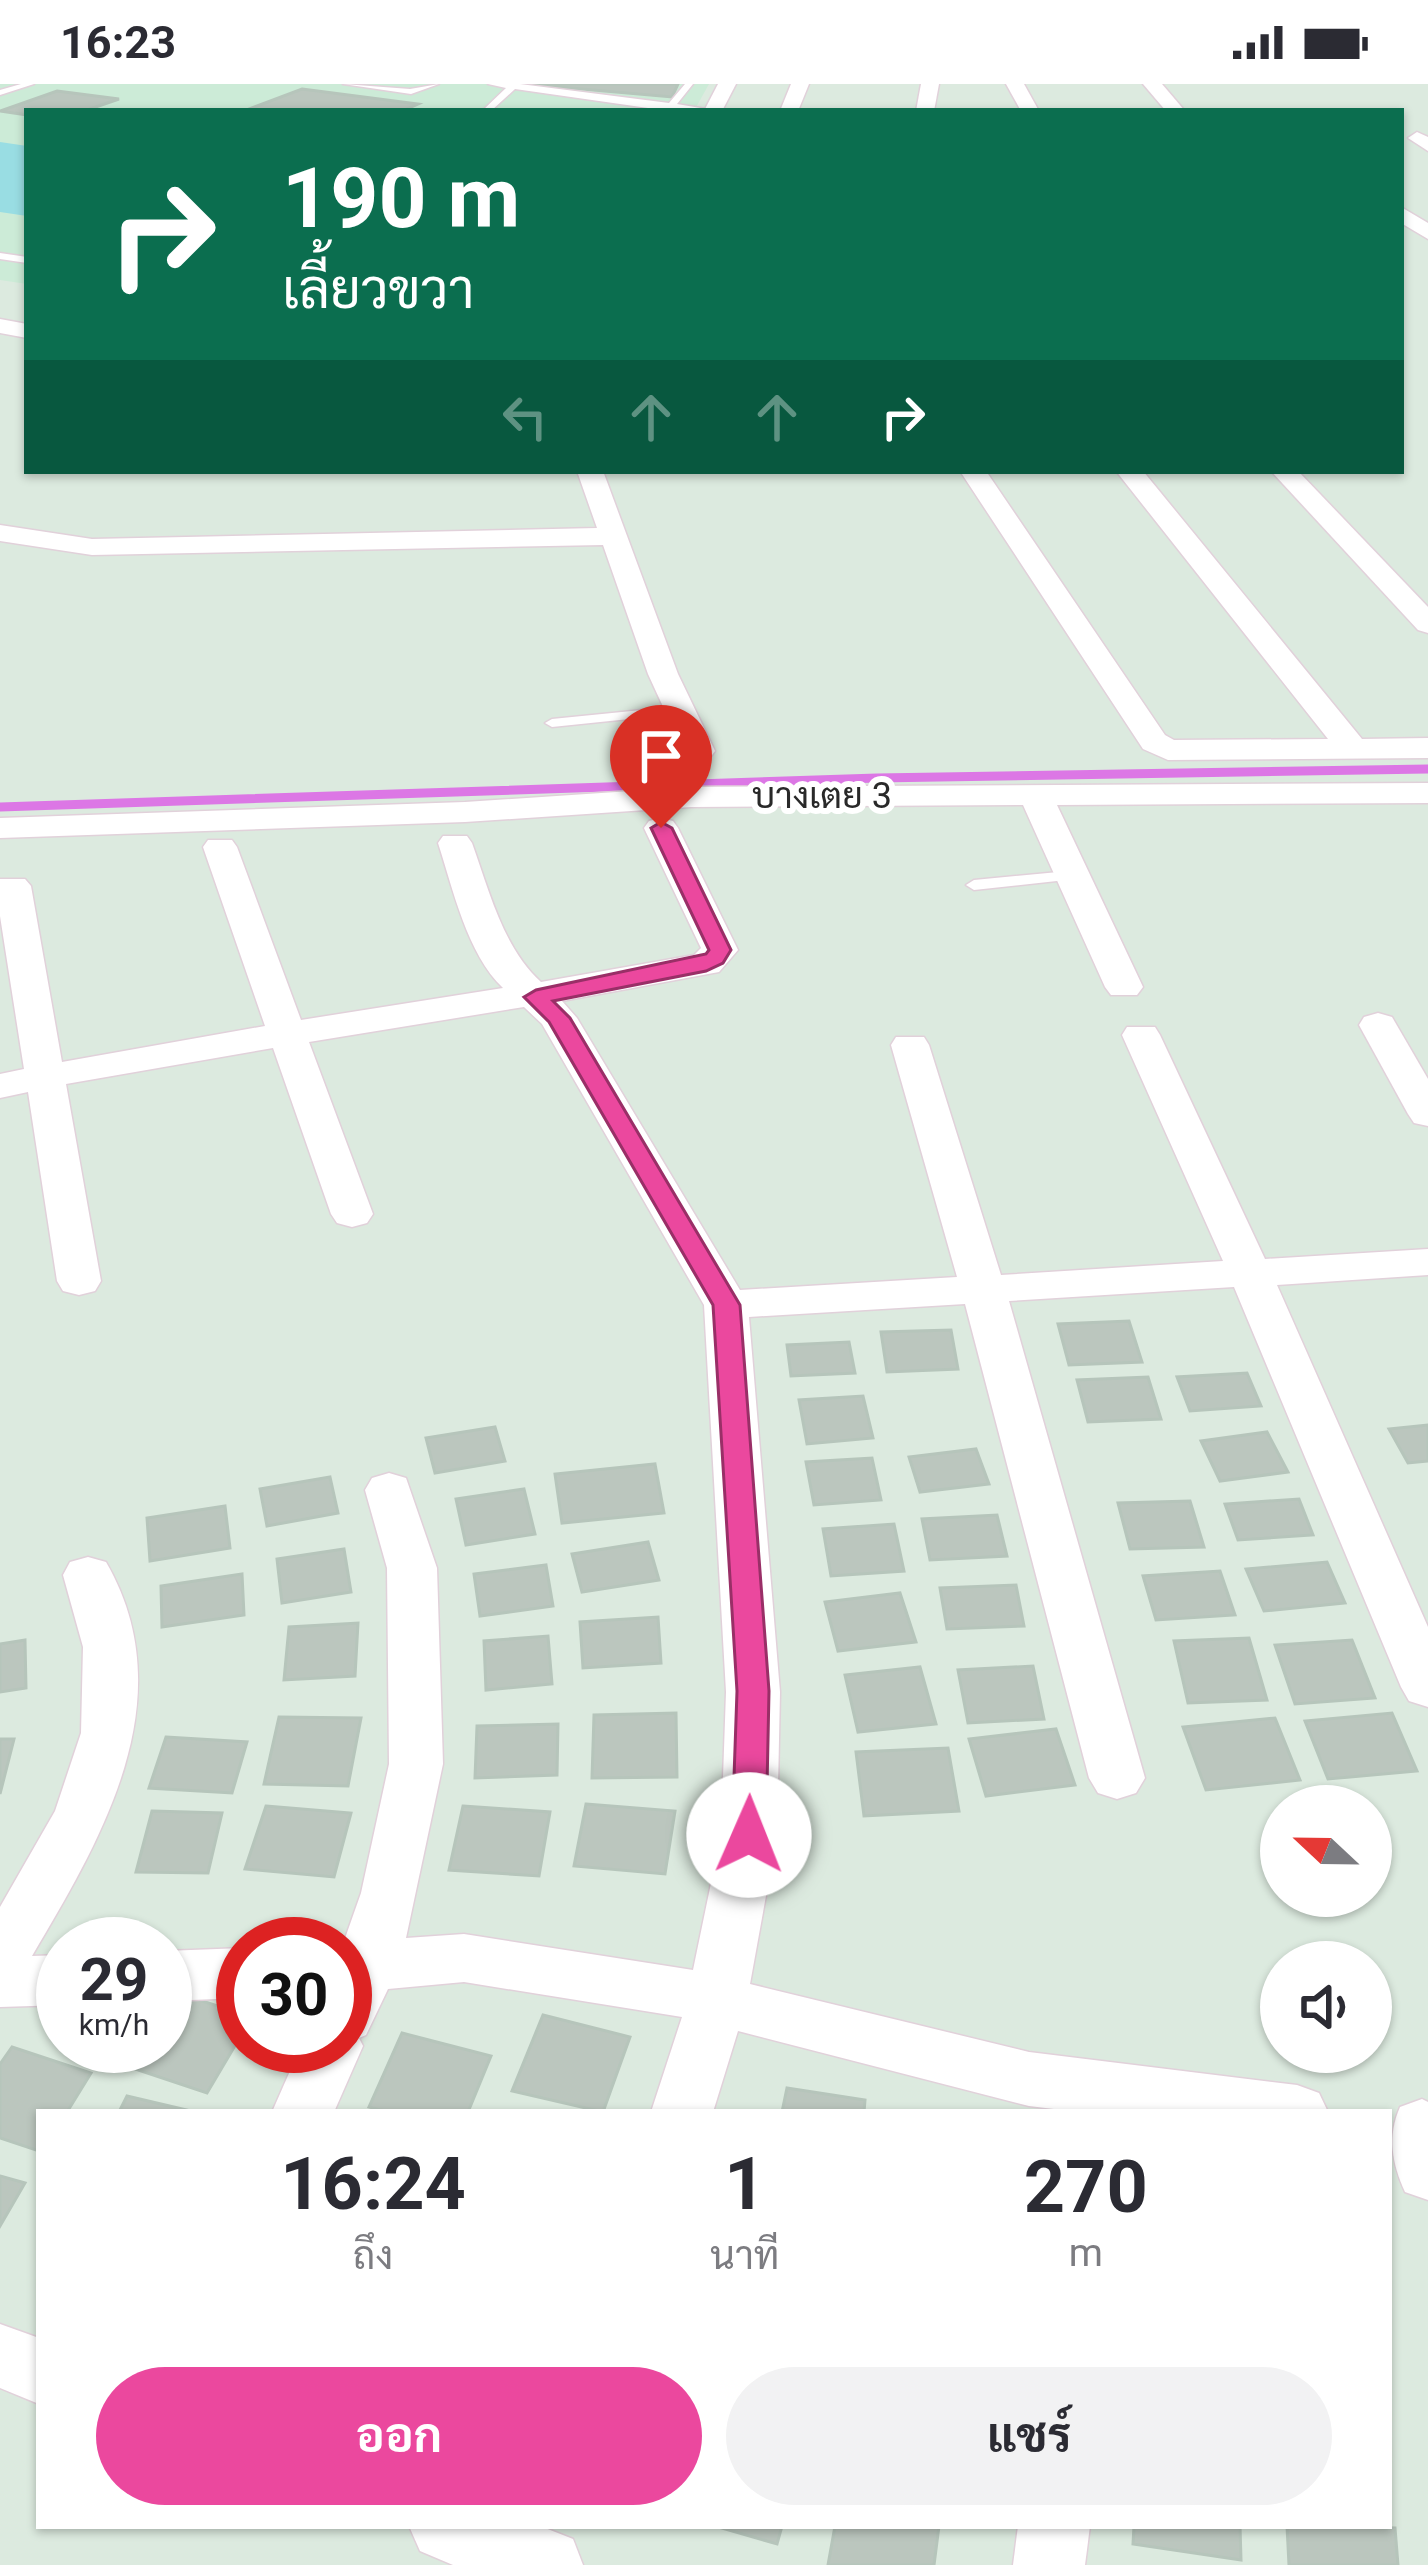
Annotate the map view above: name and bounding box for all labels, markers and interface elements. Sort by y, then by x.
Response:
text: 16:23 [60,16,176,69]
text: 190 m [282,149,520,248]
icon: right [84,156,240,312]
text: เลี้ยวขวา [282,258,475,321]
icon: left [492,384,558,450]
icon: ahead [618,384,684,450]
icon: ahead [744,384,810,450]
icon: right [870,384,936,450]
pin [610,705,712,828]
icon: arrive [628,723,694,789]
street label: บางเตย 3 [752,775,892,817]
position arrow [686,1772,812,1898]
north arrow [1260,1785,1392,1917]
map controls [1260,1785,1392,2073]
speed limit sign: 30 [216,1917,372,2073]
button: sound [1260,1941,1392,2073]
text: 29 [80,1944,148,2015]
text: km/h [79,2007,149,2042]
text: 16:24 [280,2142,466,2227]
text: 1 [724,2142,765,2227]
text: 270 [1024,2145,1148,2230]
text: m [1069,2230,1103,2276]
text: ถึง [353,2233,393,2279]
text: นาที [710,2233,779,2279]
button: ออก [96,2367,702,2505]
button: แชร์ [726,2367,1332,2505]

